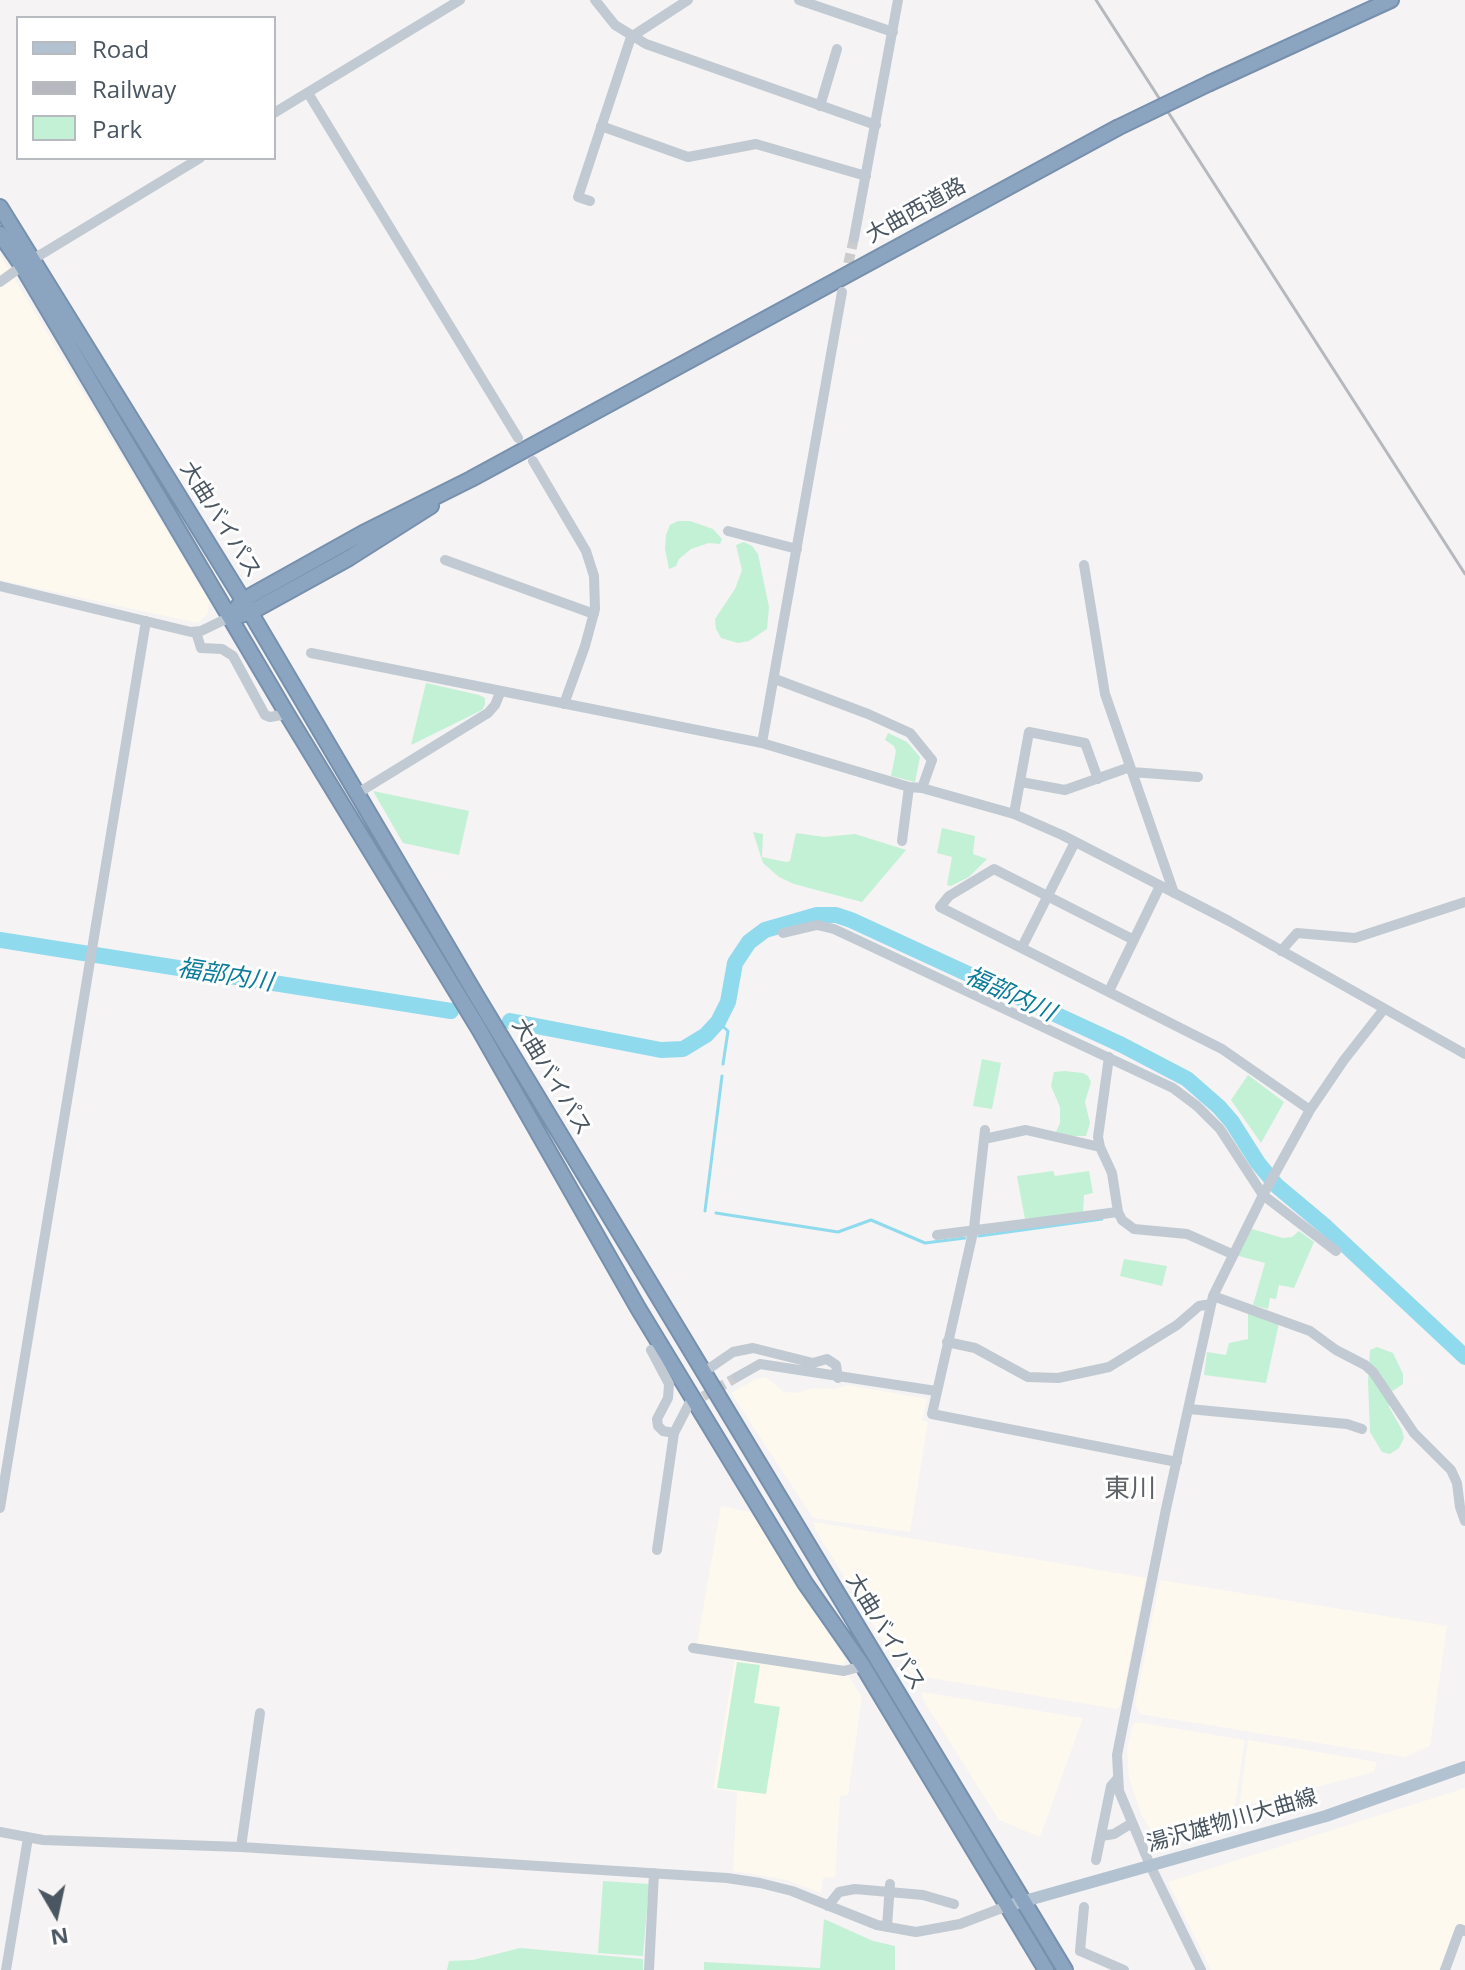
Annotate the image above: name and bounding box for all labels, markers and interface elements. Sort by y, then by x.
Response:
legend [16,16,276,160]
text: Road [92,32,149,65]
text: Railway [92,72,176,105]
text: Park [92,112,142,145]
street label: 大曲西道路 [861,173,971,249]
street label: 大曲バイパス [174,457,266,583]
water label: 福部内川 [175,954,275,998]
water label: 福部内川 [960,962,1060,1028]
street label: 大曲バイパス [506,1014,596,1140]
district label: 東川 [1104,1474,1156,1506]
street label: 大曲バイパス [840,1569,930,1695]
street label: 湯沢雄物川大曲線 [1144,1784,1320,1858]
north arrow [16,1874,96,1954]
text: N [49,1921,71,1954]

